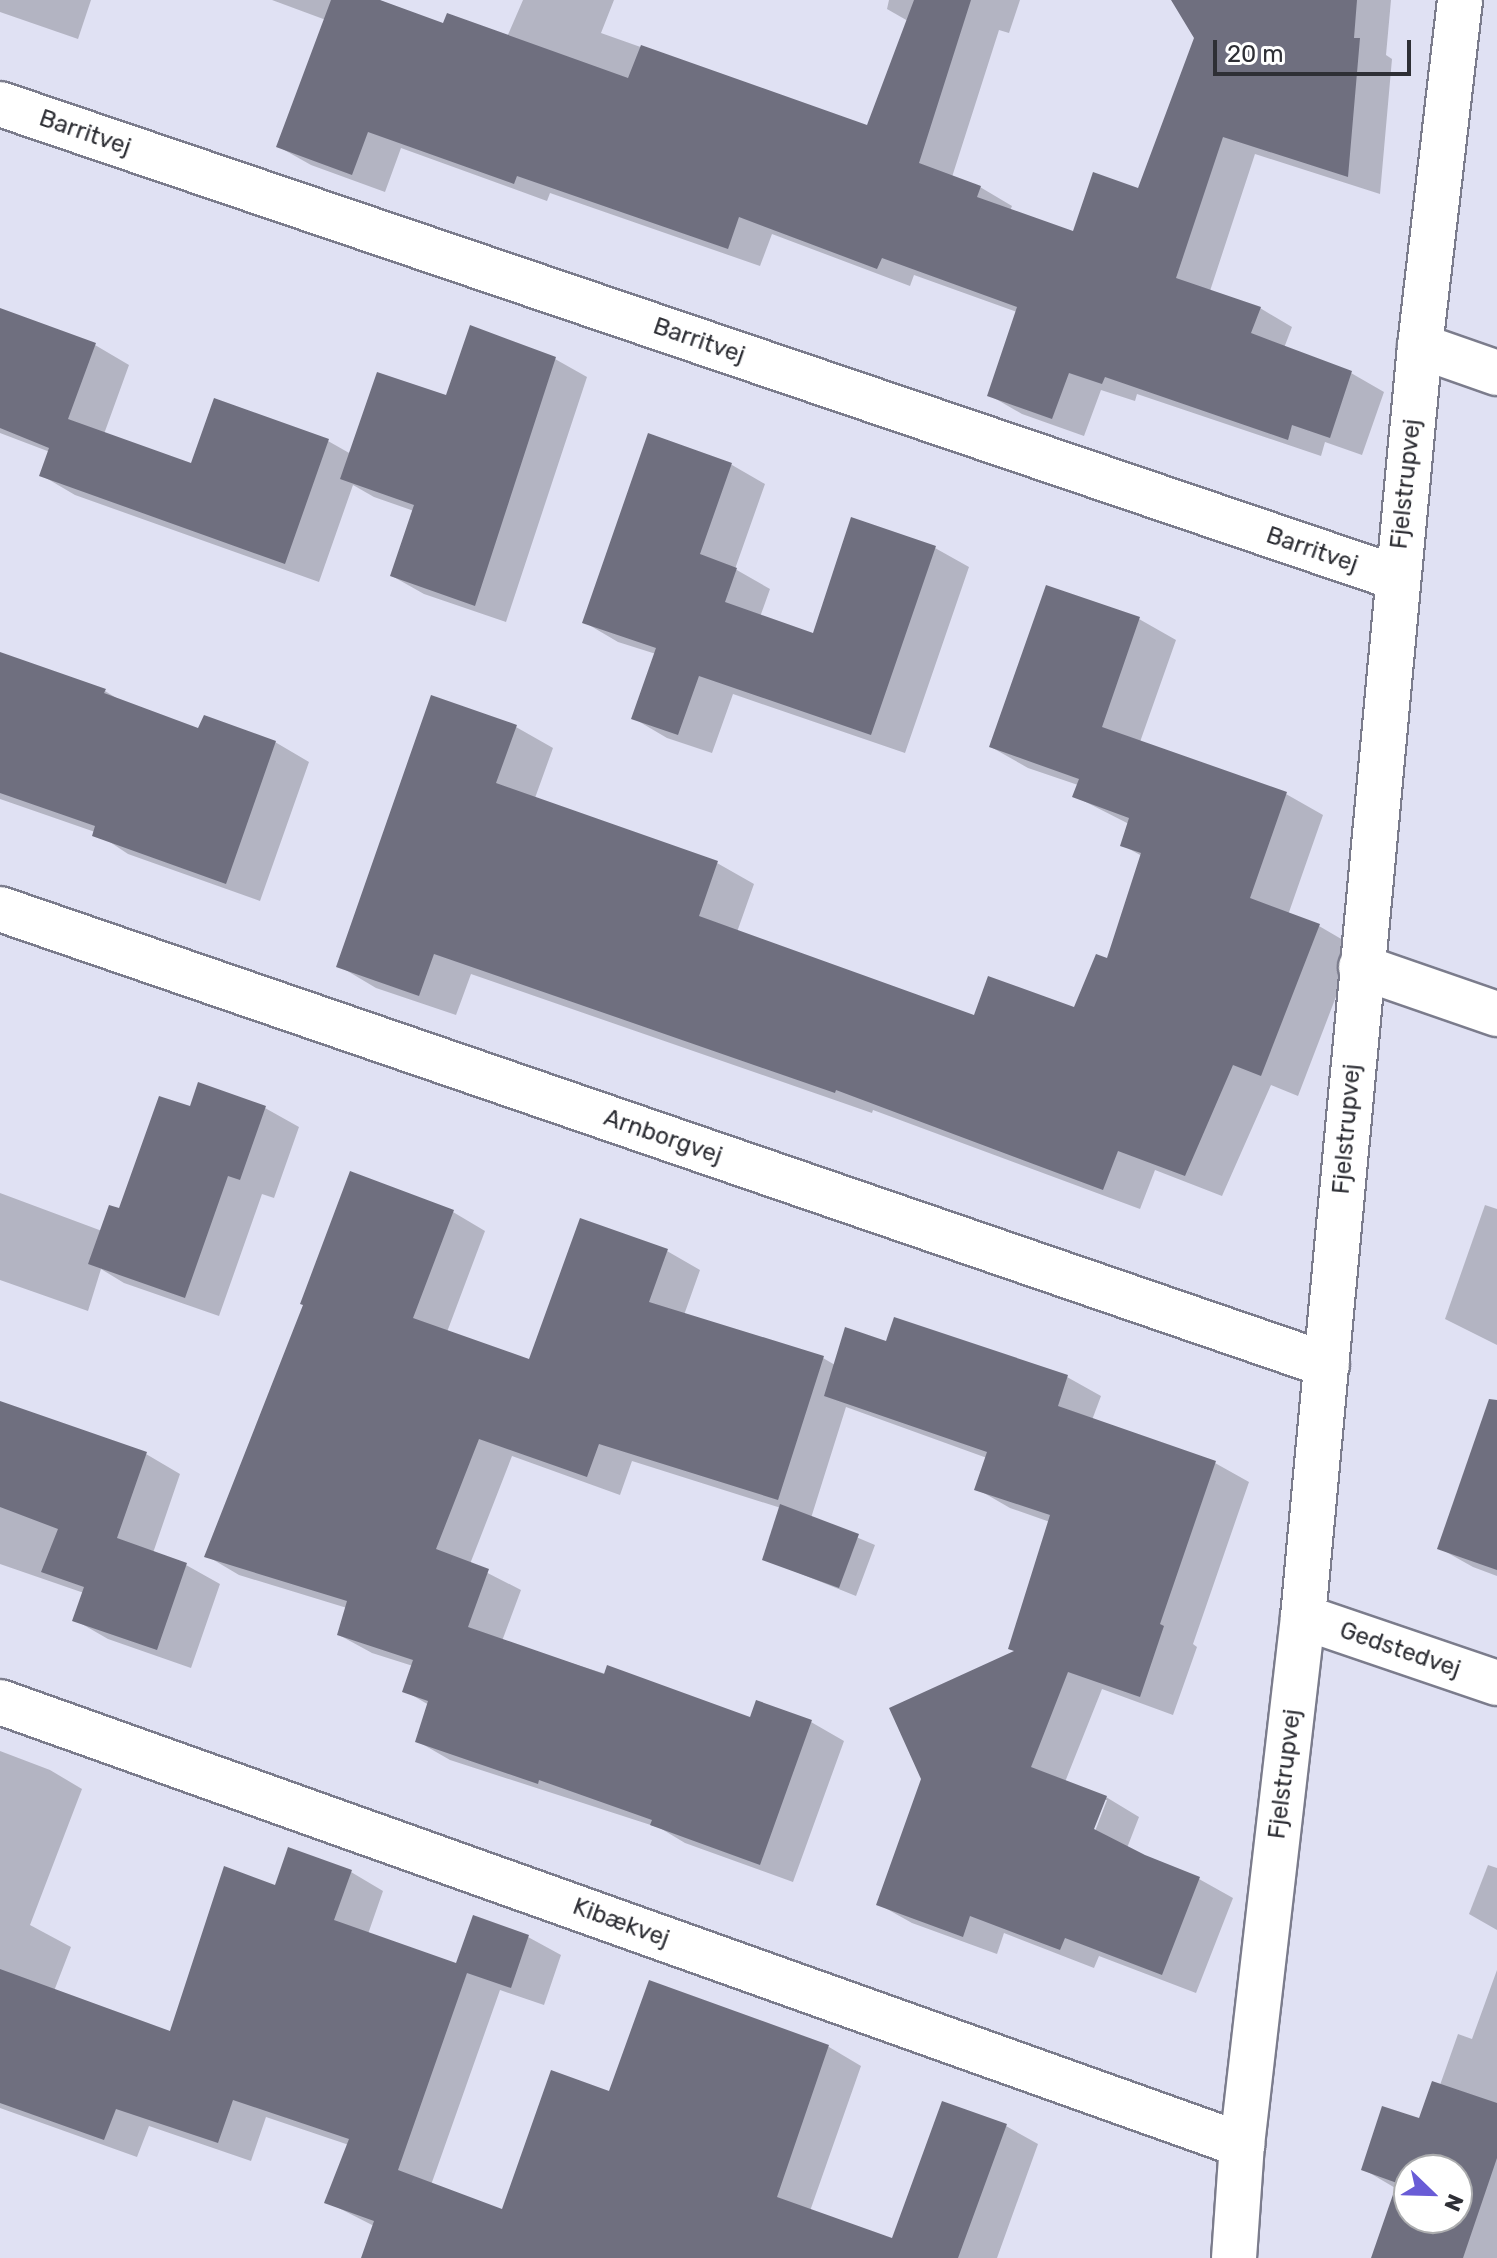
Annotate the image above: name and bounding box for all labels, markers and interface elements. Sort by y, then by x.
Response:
scale bar [1217,24,1415,74]
text: 20 m [1227,40,1284,68]
street label: Barritvej [35,104,135,162]
street label: Barritvej [649,312,749,370]
street label: Fjelstrupvej [1385,417,1427,551]
street label: Barritvej [1262,521,1362,579]
street label: Fjelstrupvej [1327,1063,1367,1195]
street label: Arnborgvej [600,1103,726,1171]
street label: Gedstedvej [1336,1616,1464,1684]
street label: Fjelstrupvej [1263,1707,1307,1841]
street label: Kibækvej [569,1892,673,1954]
north arrow [1393,2154,1473,2234]
text: N [1438,2190,1469,2215]

